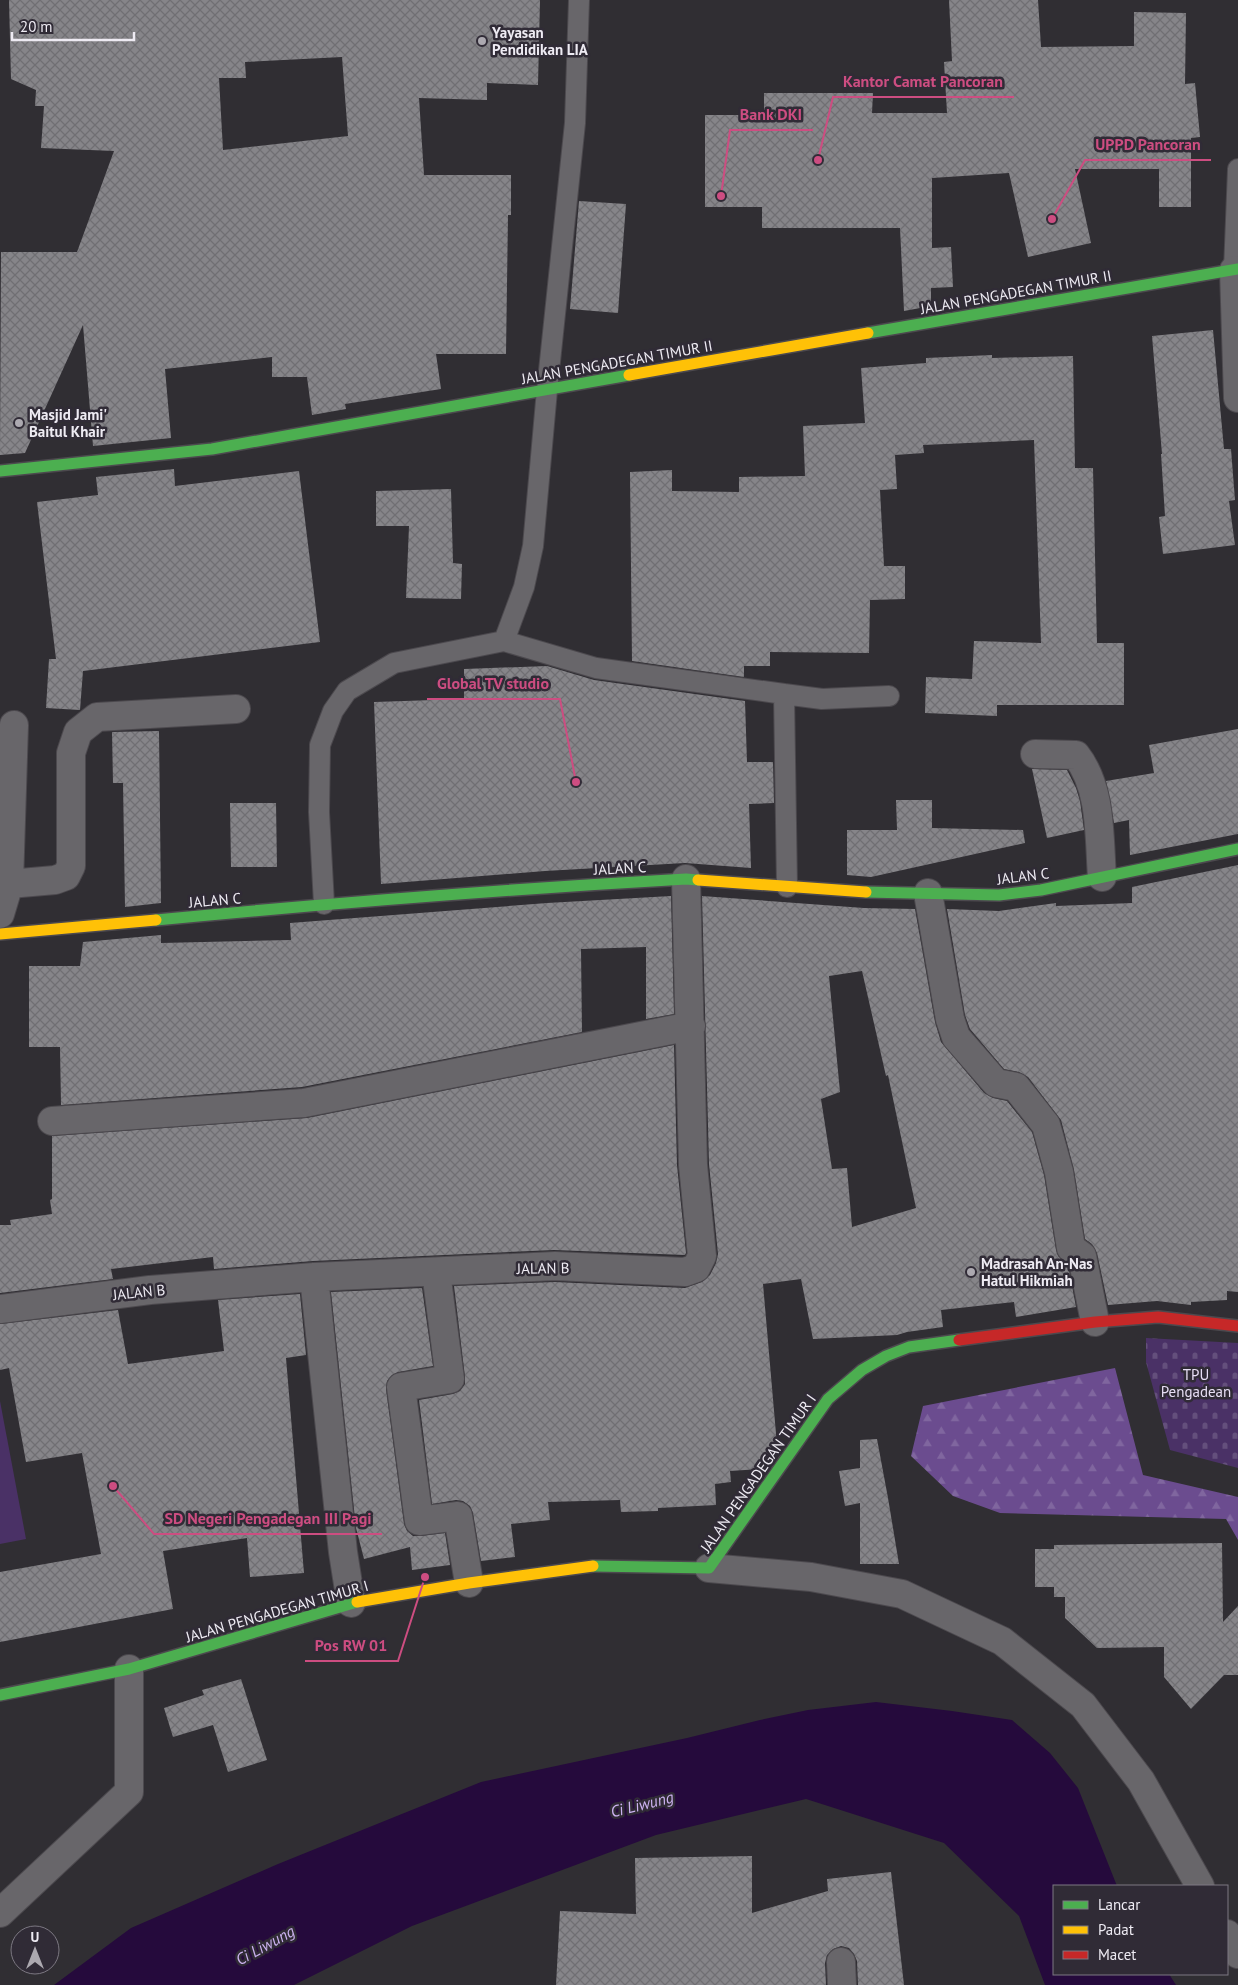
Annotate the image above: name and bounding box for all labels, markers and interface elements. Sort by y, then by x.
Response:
scale bar [12,10,135,42]
text: 20 m [20,17,53,36]
place label: Yayasan Pendidikan LIA [491,23,589,59]
marker: Yayasan Pendidikan LIA [476,35,488,47]
callout: Kantor Camat Pancoran [833,66,1014,97]
text: Kantor Camat Pancoran [843,71,1003,91]
callout: Bank DKI [730,99,813,130]
text: Bank DKI [740,104,802,124]
callout: UPPD Pancoran [1085,129,1211,160]
text: UPPD Pancoran [1095,134,1201,154]
street label: JALAN PENGADEGAN TIMUR II [918,266,1113,318]
street label: JALAN PENGADEGAN TIMUR II [519,336,714,388]
place label: Masjid Jami' Baitul Khair [29,405,107,441]
marker: Masjid Jami' Baitul Khair [13,417,25,429]
callout: Global TV studio [427,668,560,699]
text: Global TV studio [437,673,549,693]
street label: JALAN C [592,857,647,879]
street label: JALAN C [995,863,1050,889]
street label: JALAN C [187,888,242,912]
place label: Madrasah An-Nas Hatul Hikmiah [981,1254,1093,1290]
street label: JALAN B [516,1258,569,1278]
marker: Madrasah An-Nas Hatul Hikmiah [965,1266,977,1278]
street label: JALAN B [111,1280,166,1304]
park label: TPU Pengadean [1161,1365,1231,1401]
street label: JALAN PENGADEGAN TIMUR I [695,1390,820,1557]
callout: SD Negeri Pengadegan III Pagi [154,1503,382,1534]
text: SD Negeri Pengadegan III Pagi [164,1508,372,1528]
street label: JALAN PENGADEGAN TIMUR I [182,1576,371,1647]
callout: Pos RW 01 [305,1630,398,1661]
text: Pos RW 01 [315,1635,387,1655]
water label: Ci Liwung [608,1787,676,1821]
legend [1053,1885,1228,1975]
text: Lancar [1098,1895,1140,1914]
text: Padat [1098,1920,1134,1939]
water label: Ci Liwung [232,1921,298,1969]
north arrow [10,1925,60,1975]
text: U [31,1928,39,1946]
text: Macet [1098,1945,1136,1964]

